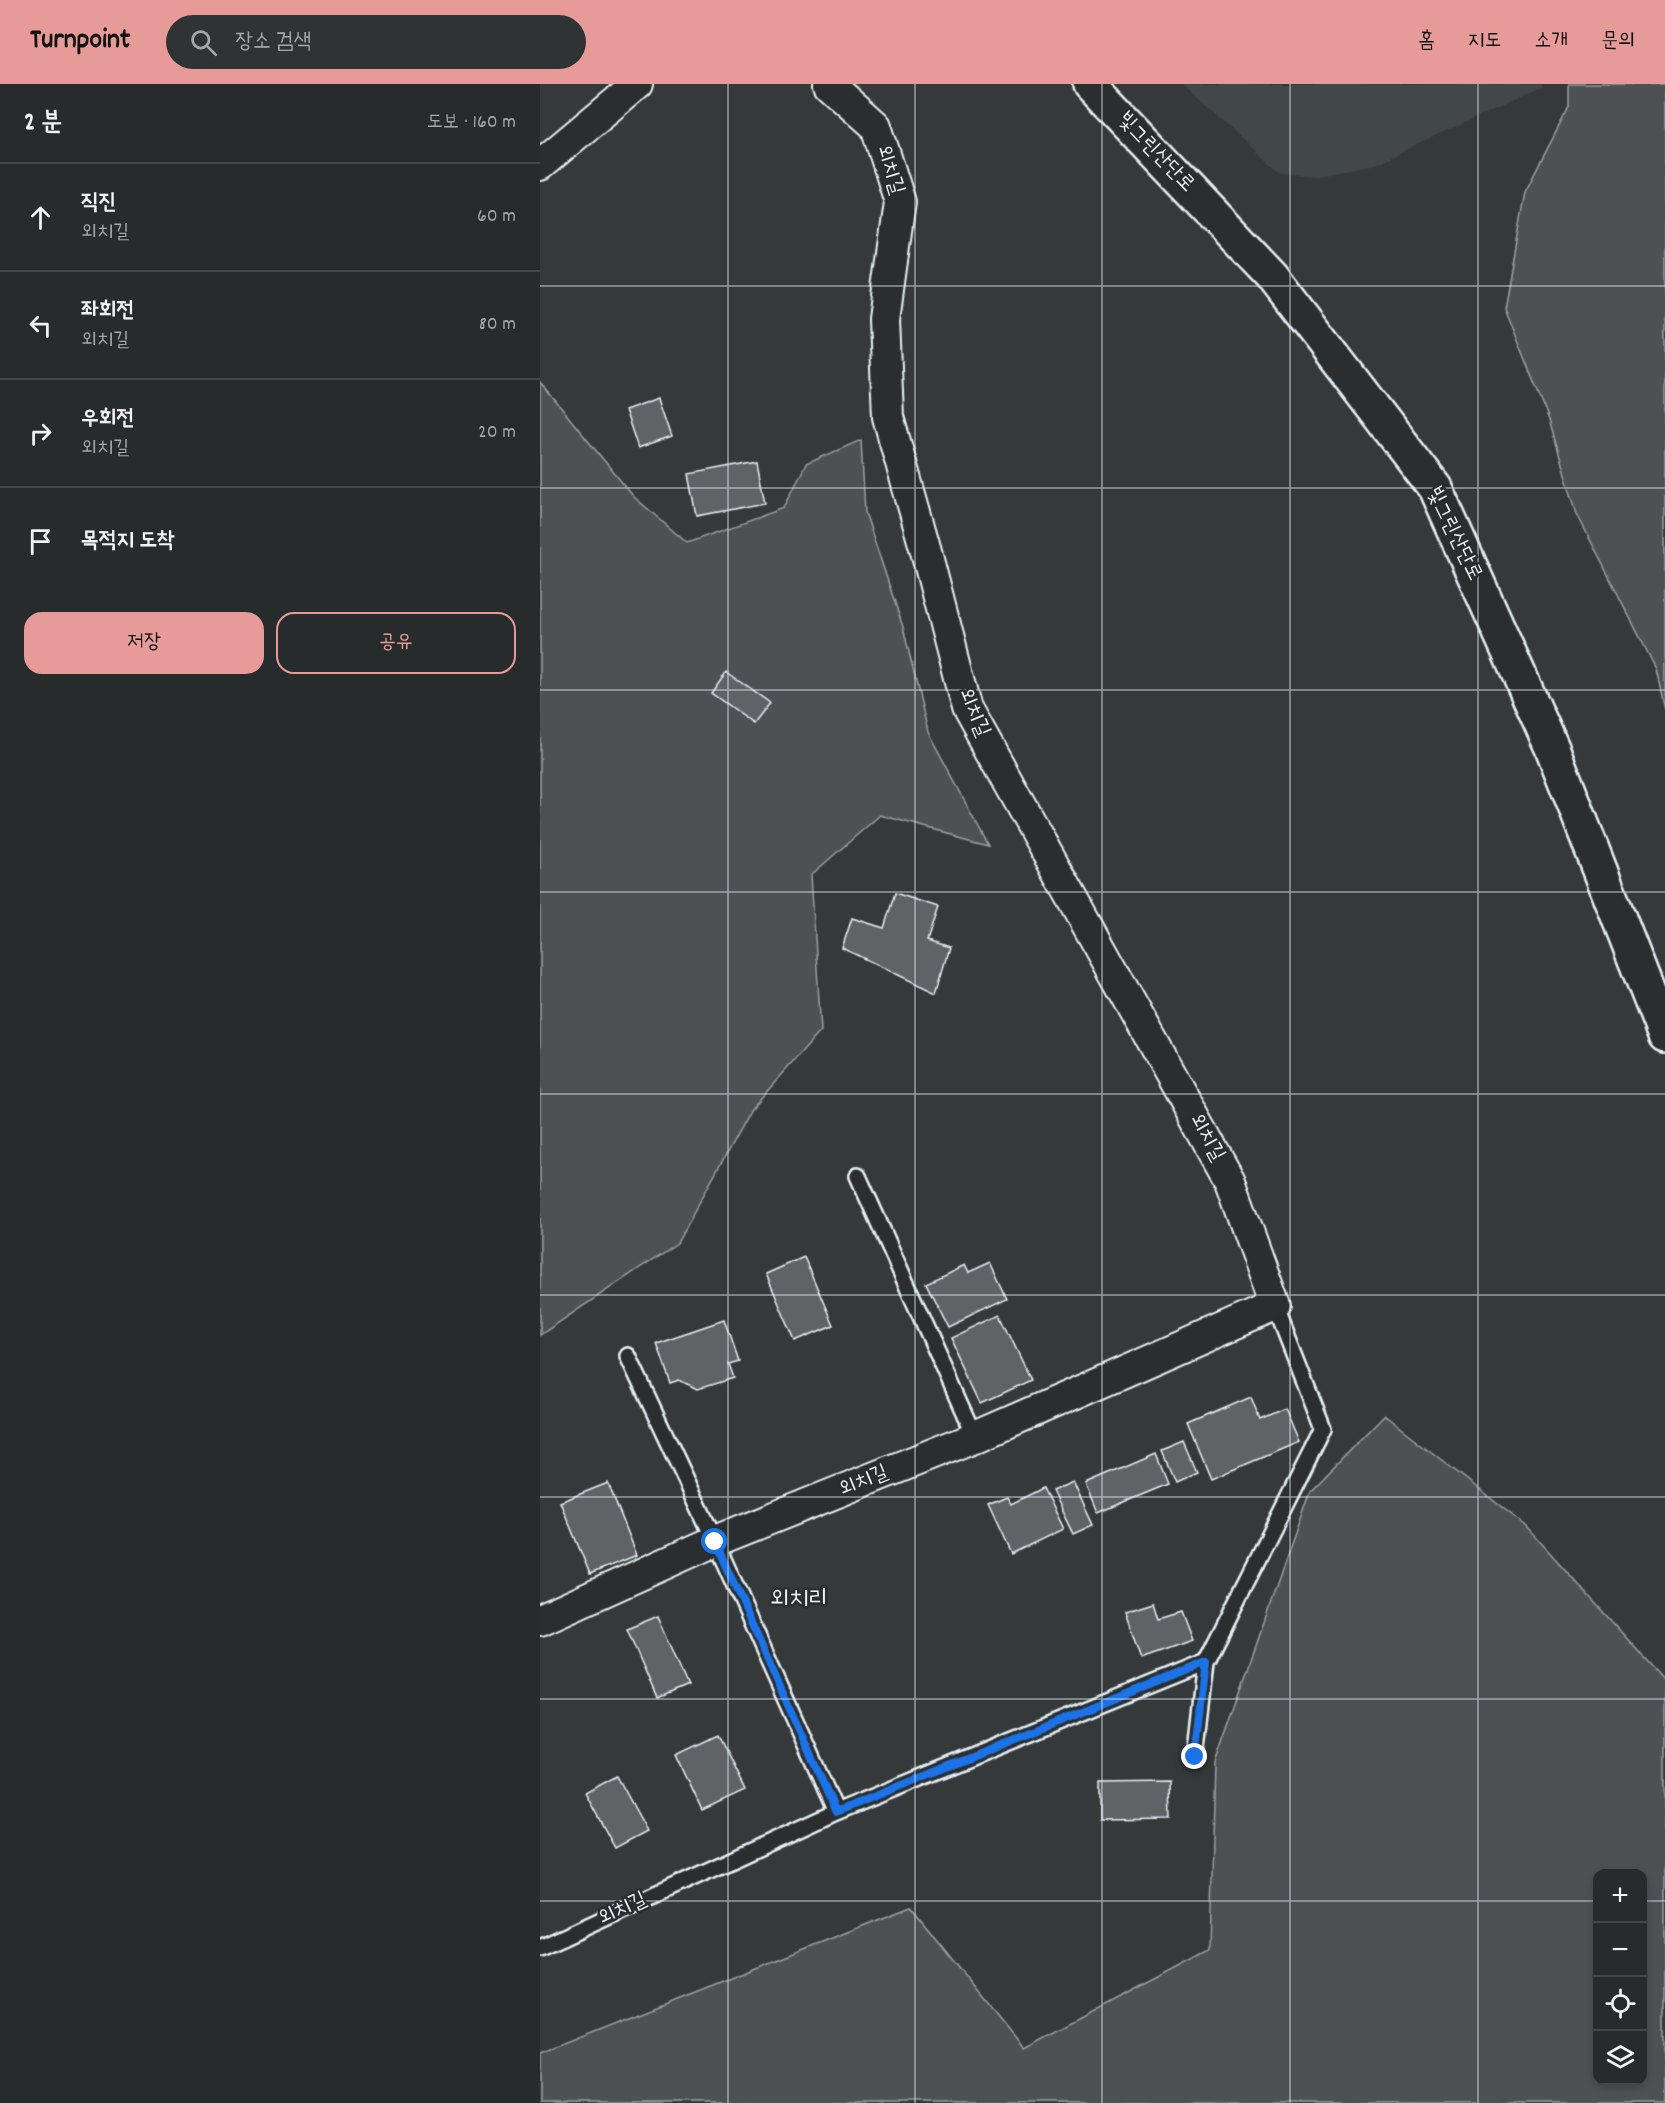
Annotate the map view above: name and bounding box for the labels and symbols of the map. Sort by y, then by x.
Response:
street label: 빛그린산단로 [1109,106,1201,200]
street label: 외치길 [867,141,911,199]
street label: 빛그린산단로 [1417,482,1489,586]
street label: 외치길 [949,684,997,742]
street label: 외치길 [1181,1109,1231,1168]
street label: 외치길 [835,1459,893,1505]
route start [701,1528,727,1554]
district label: 외치리 [770,1583,828,1617]
route end [1181,1743,1207,1769]
street label: 외치길 [594,1886,652,1934]

